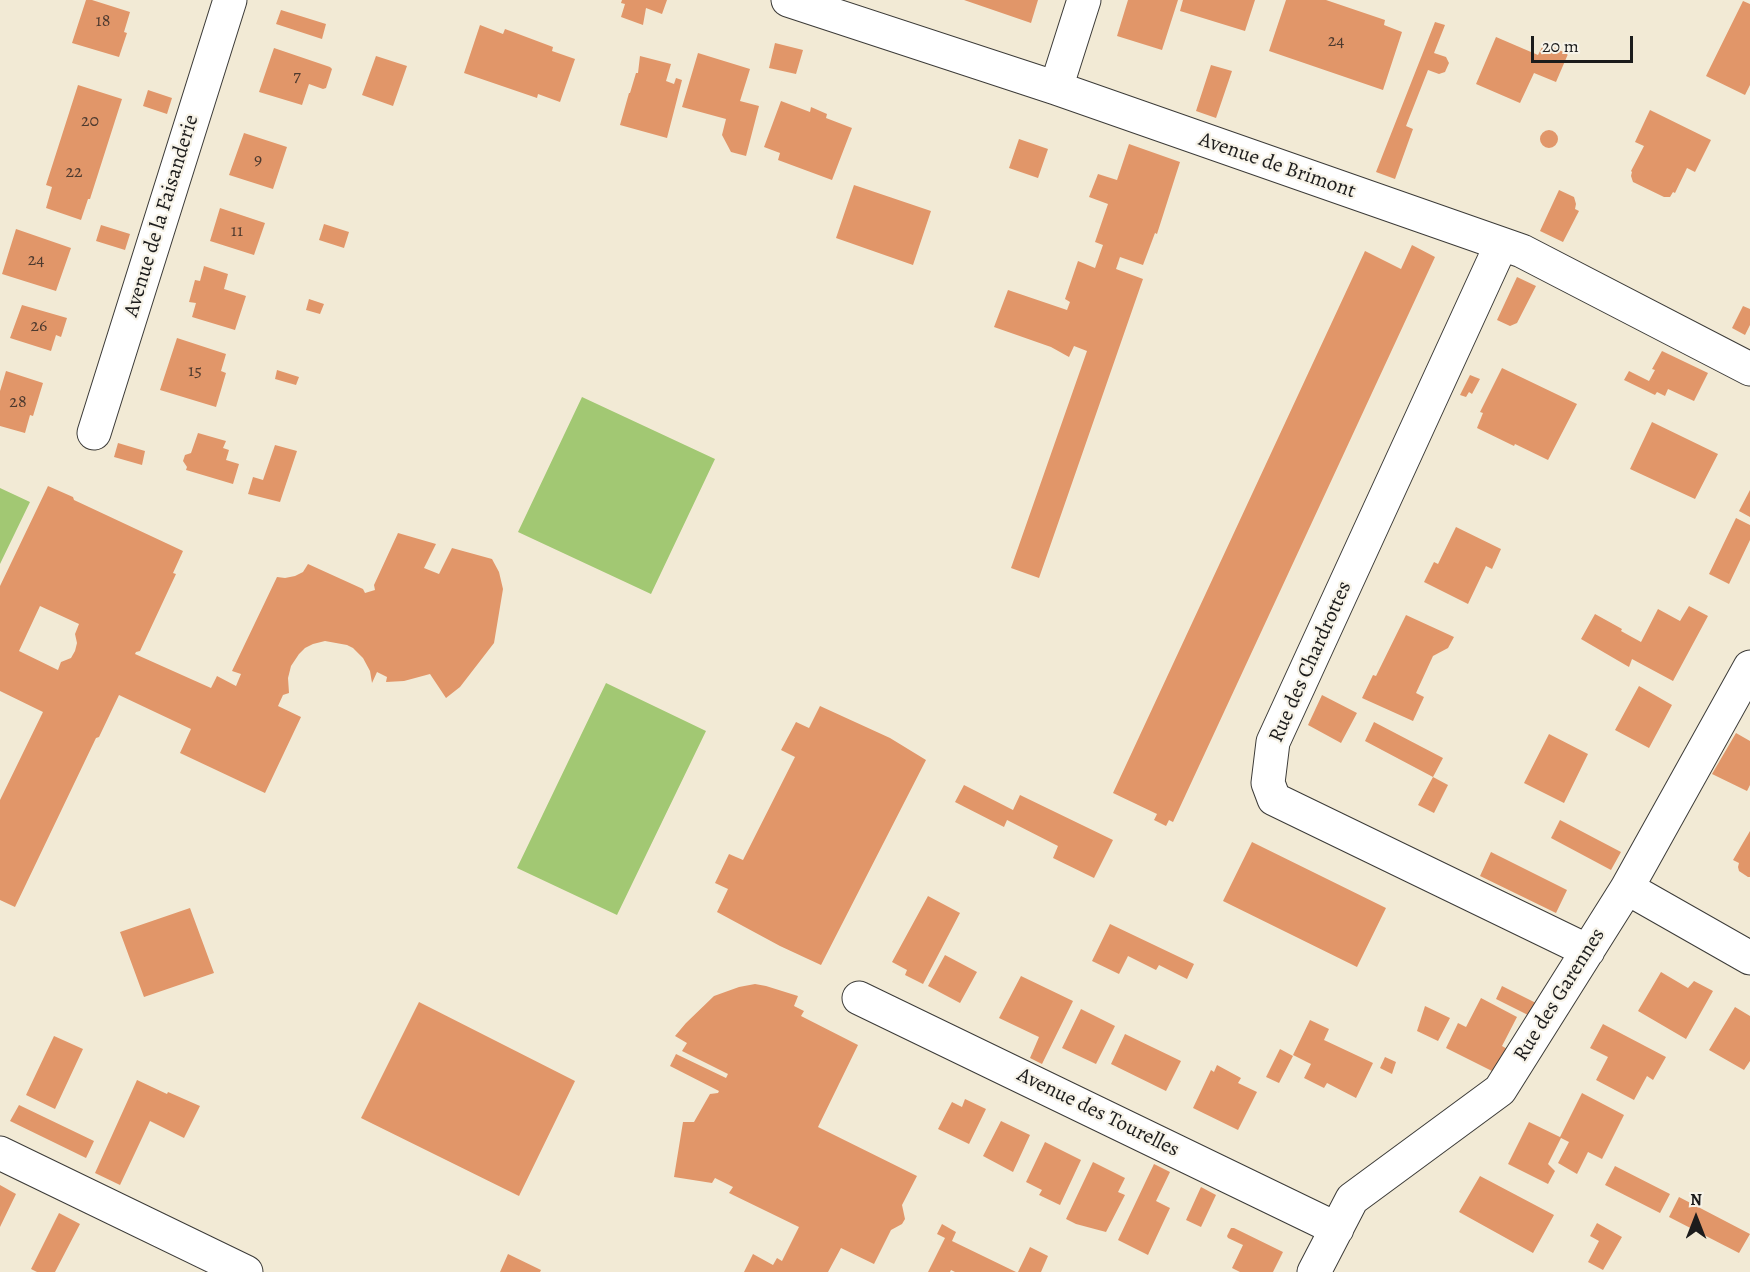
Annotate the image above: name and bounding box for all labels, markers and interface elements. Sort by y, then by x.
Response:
house number: 18 [96,11,110,33]
scale bar [1534,24,1636,62]
house number: 24 [1328,31,1344,53]
text: 20 m [1542,34,1579,58]
house number: 7 [293,66,301,88]
house number: 20 [81,111,99,133]
street label: Avenue de la Faisanderie [119,112,205,320]
street label: Avenue de Brimont [1195,127,1359,205]
house number: 9 [254,150,262,172]
house number: 22 [65,162,83,184]
house number: 11 [231,221,243,243]
house number: 24 [28,250,44,272]
house number: 26 [31,316,47,338]
house number: 15 [188,361,202,383]
house number: 28 [9,392,27,414]
street label: Rue des Chardrottes [1264,578,1358,746]
street label: Rue des Garennes [1509,924,1611,1066]
street label: Avenue des Tourelles [1013,1063,1183,1163]
north arrow [1666,1188,1726,1248]
text: N [1690,1189,1702,1211]

